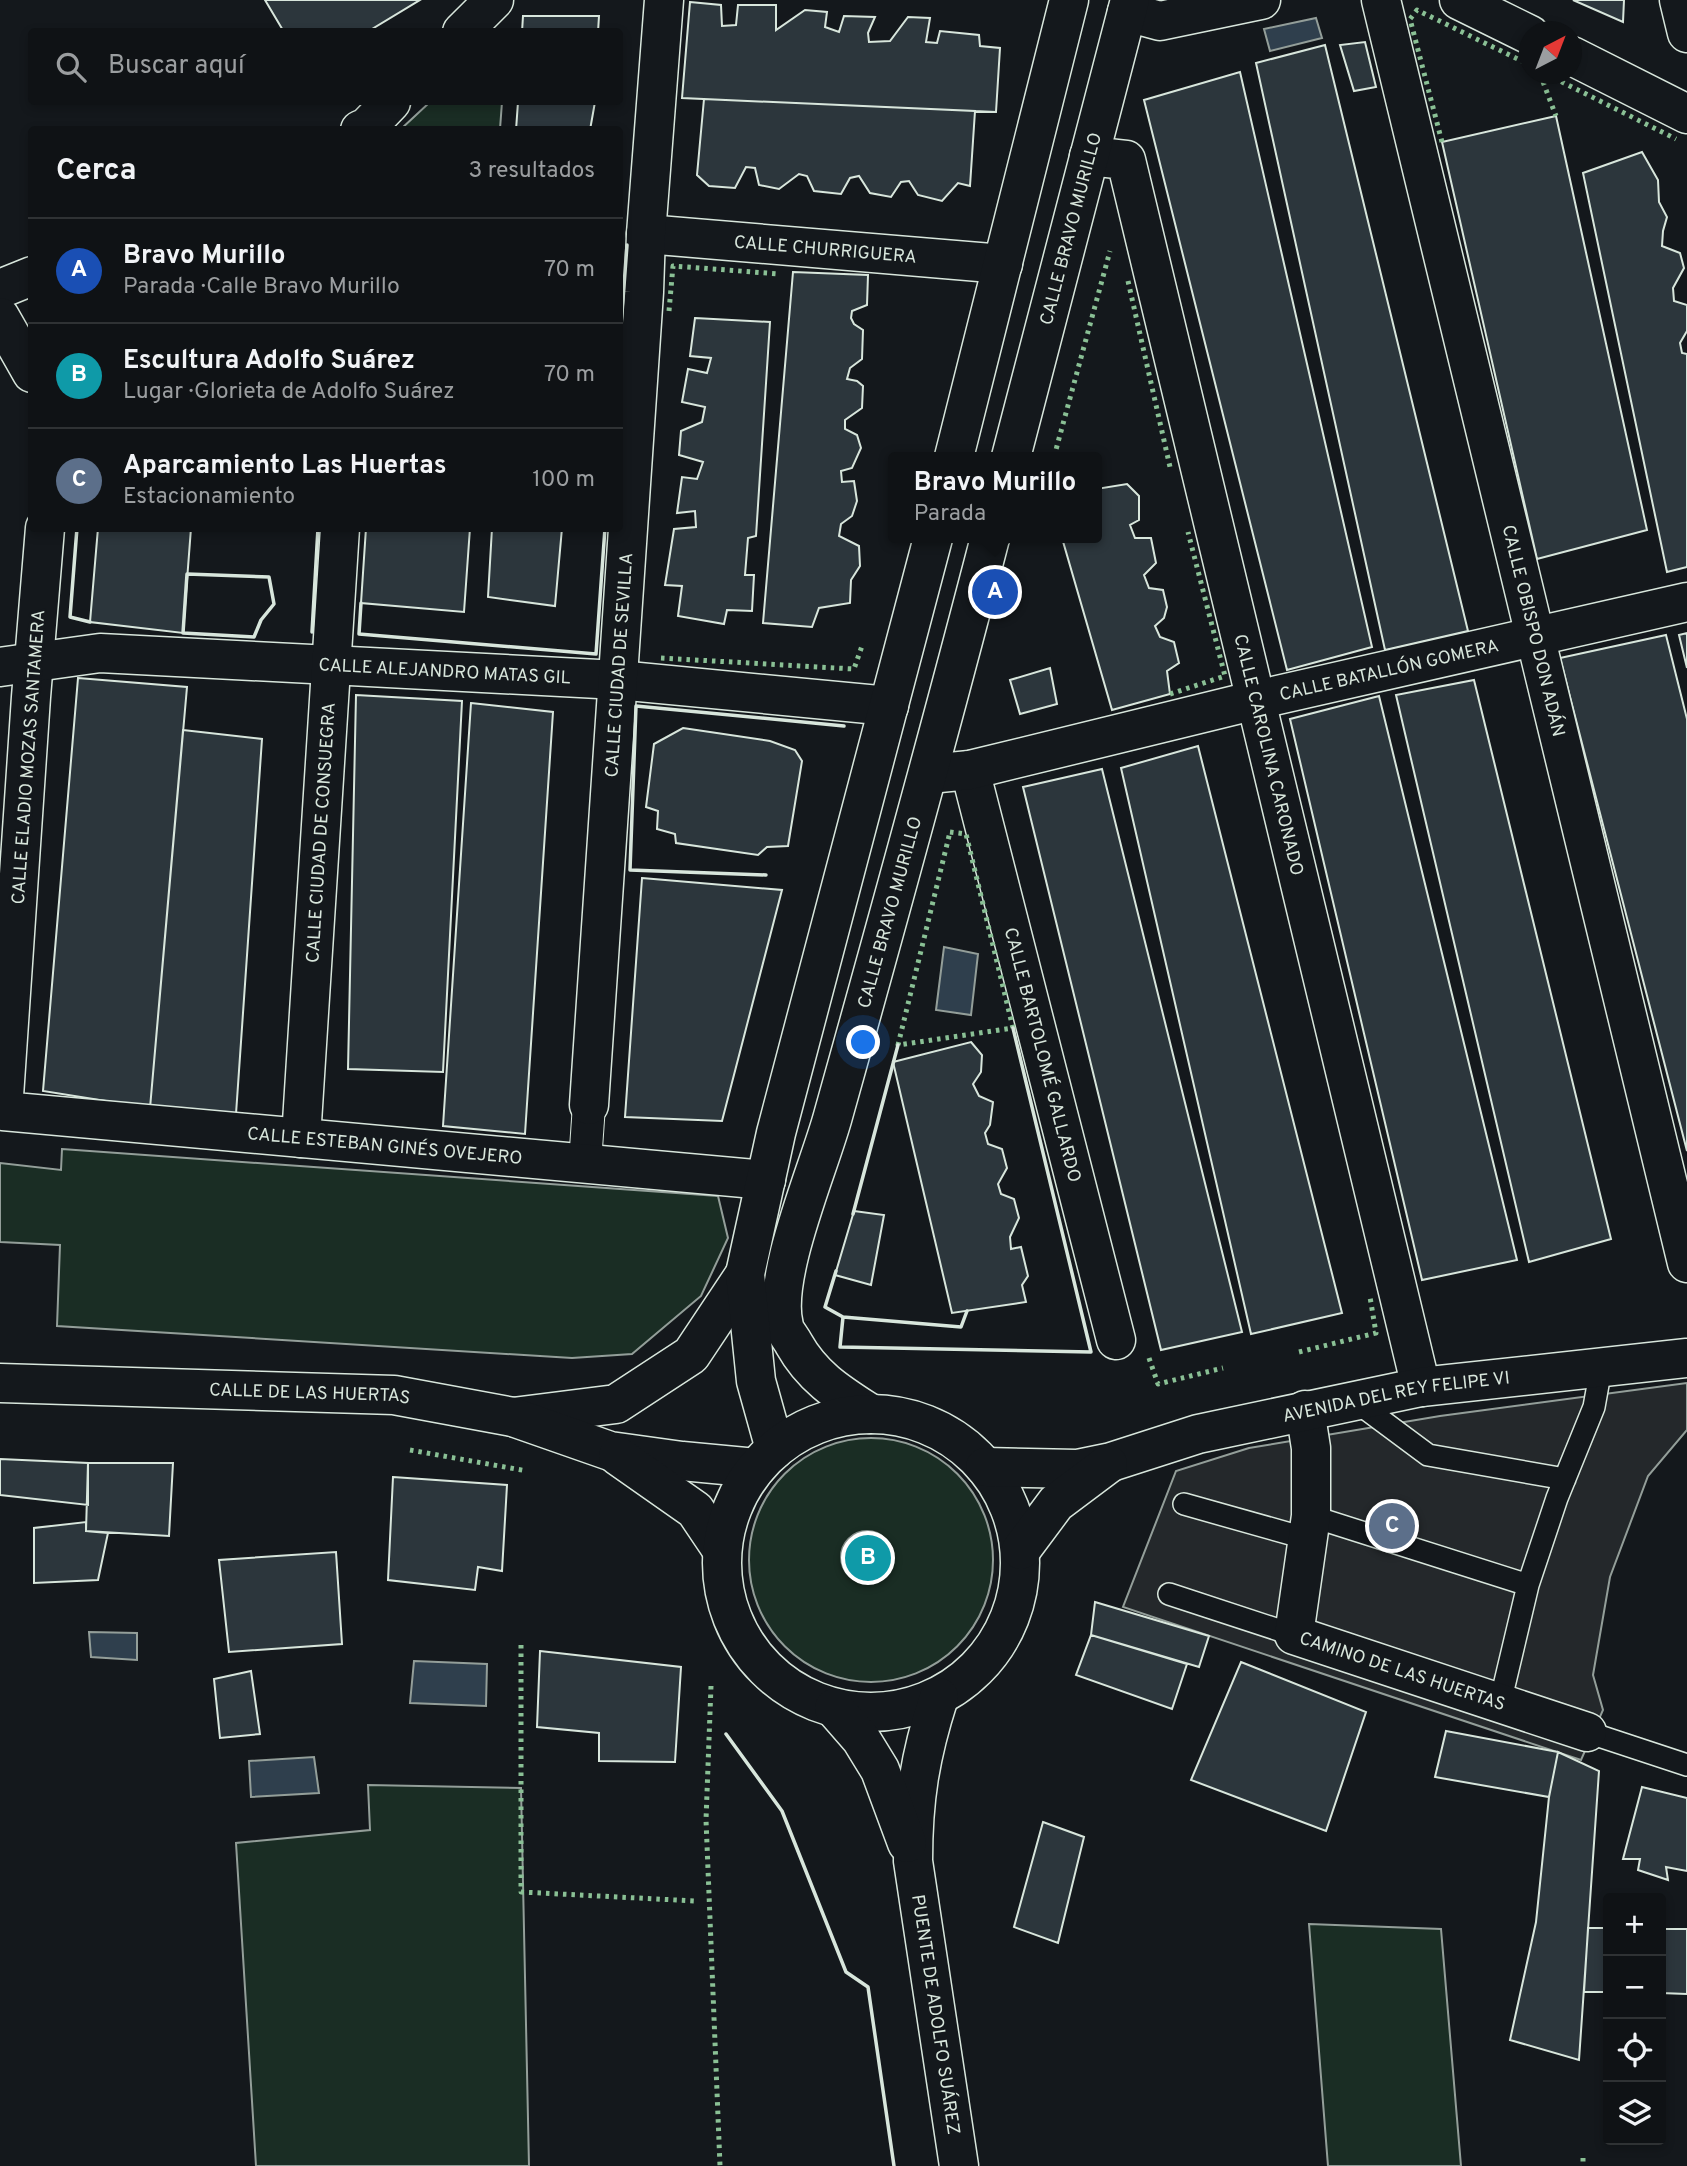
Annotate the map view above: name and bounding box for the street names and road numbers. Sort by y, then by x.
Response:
street label: CALLE BRAVO MURILLO [1036,130,1108,328]
street label: CALLE CHURRIGUERA [733,231,917,270]
street label: CALLE OBISPO DON ADÁN [1496,523,1569,739]
street label: CALLE CIUDAD DE SEVILLA [601,552,639,778]
street label: CALLE ELADIO MOZAS SANTAMERA [8,609,51,905]
street label: CALLE CAROLINA CARONADO [1227,632,1308,878]
street label: CALLE BATALLÓN GOMERA [1277,635,1501,707]
street label: CALLE ALEJANDRO MATAS GIL [318,654,571,691]
street label: CALLE CIUDAD DE CONSUEGRA [302,702,342,964]
street label: CALLE BRAVO MURILLO [854,814,928,1011]
street label: CALLE BARTOLOMÉ GALLARDO [998,925,1085,1185]
street label: CALLE ESTEBAN GINÉS OVEJERO [246,1123,523,1171]
street label: AVENIDA DEL REY FELIPE VI [1281,1367,1511,1429]
street label: CALLE DE LAS HUERTAS [209,1379,412,1411]
street label: CAMINO DE LAS HUERTAS [1296,1628,1508,1717]
street label: PUENTE DE ADOLFO SUÁREZ [905,1893,964,2136]

